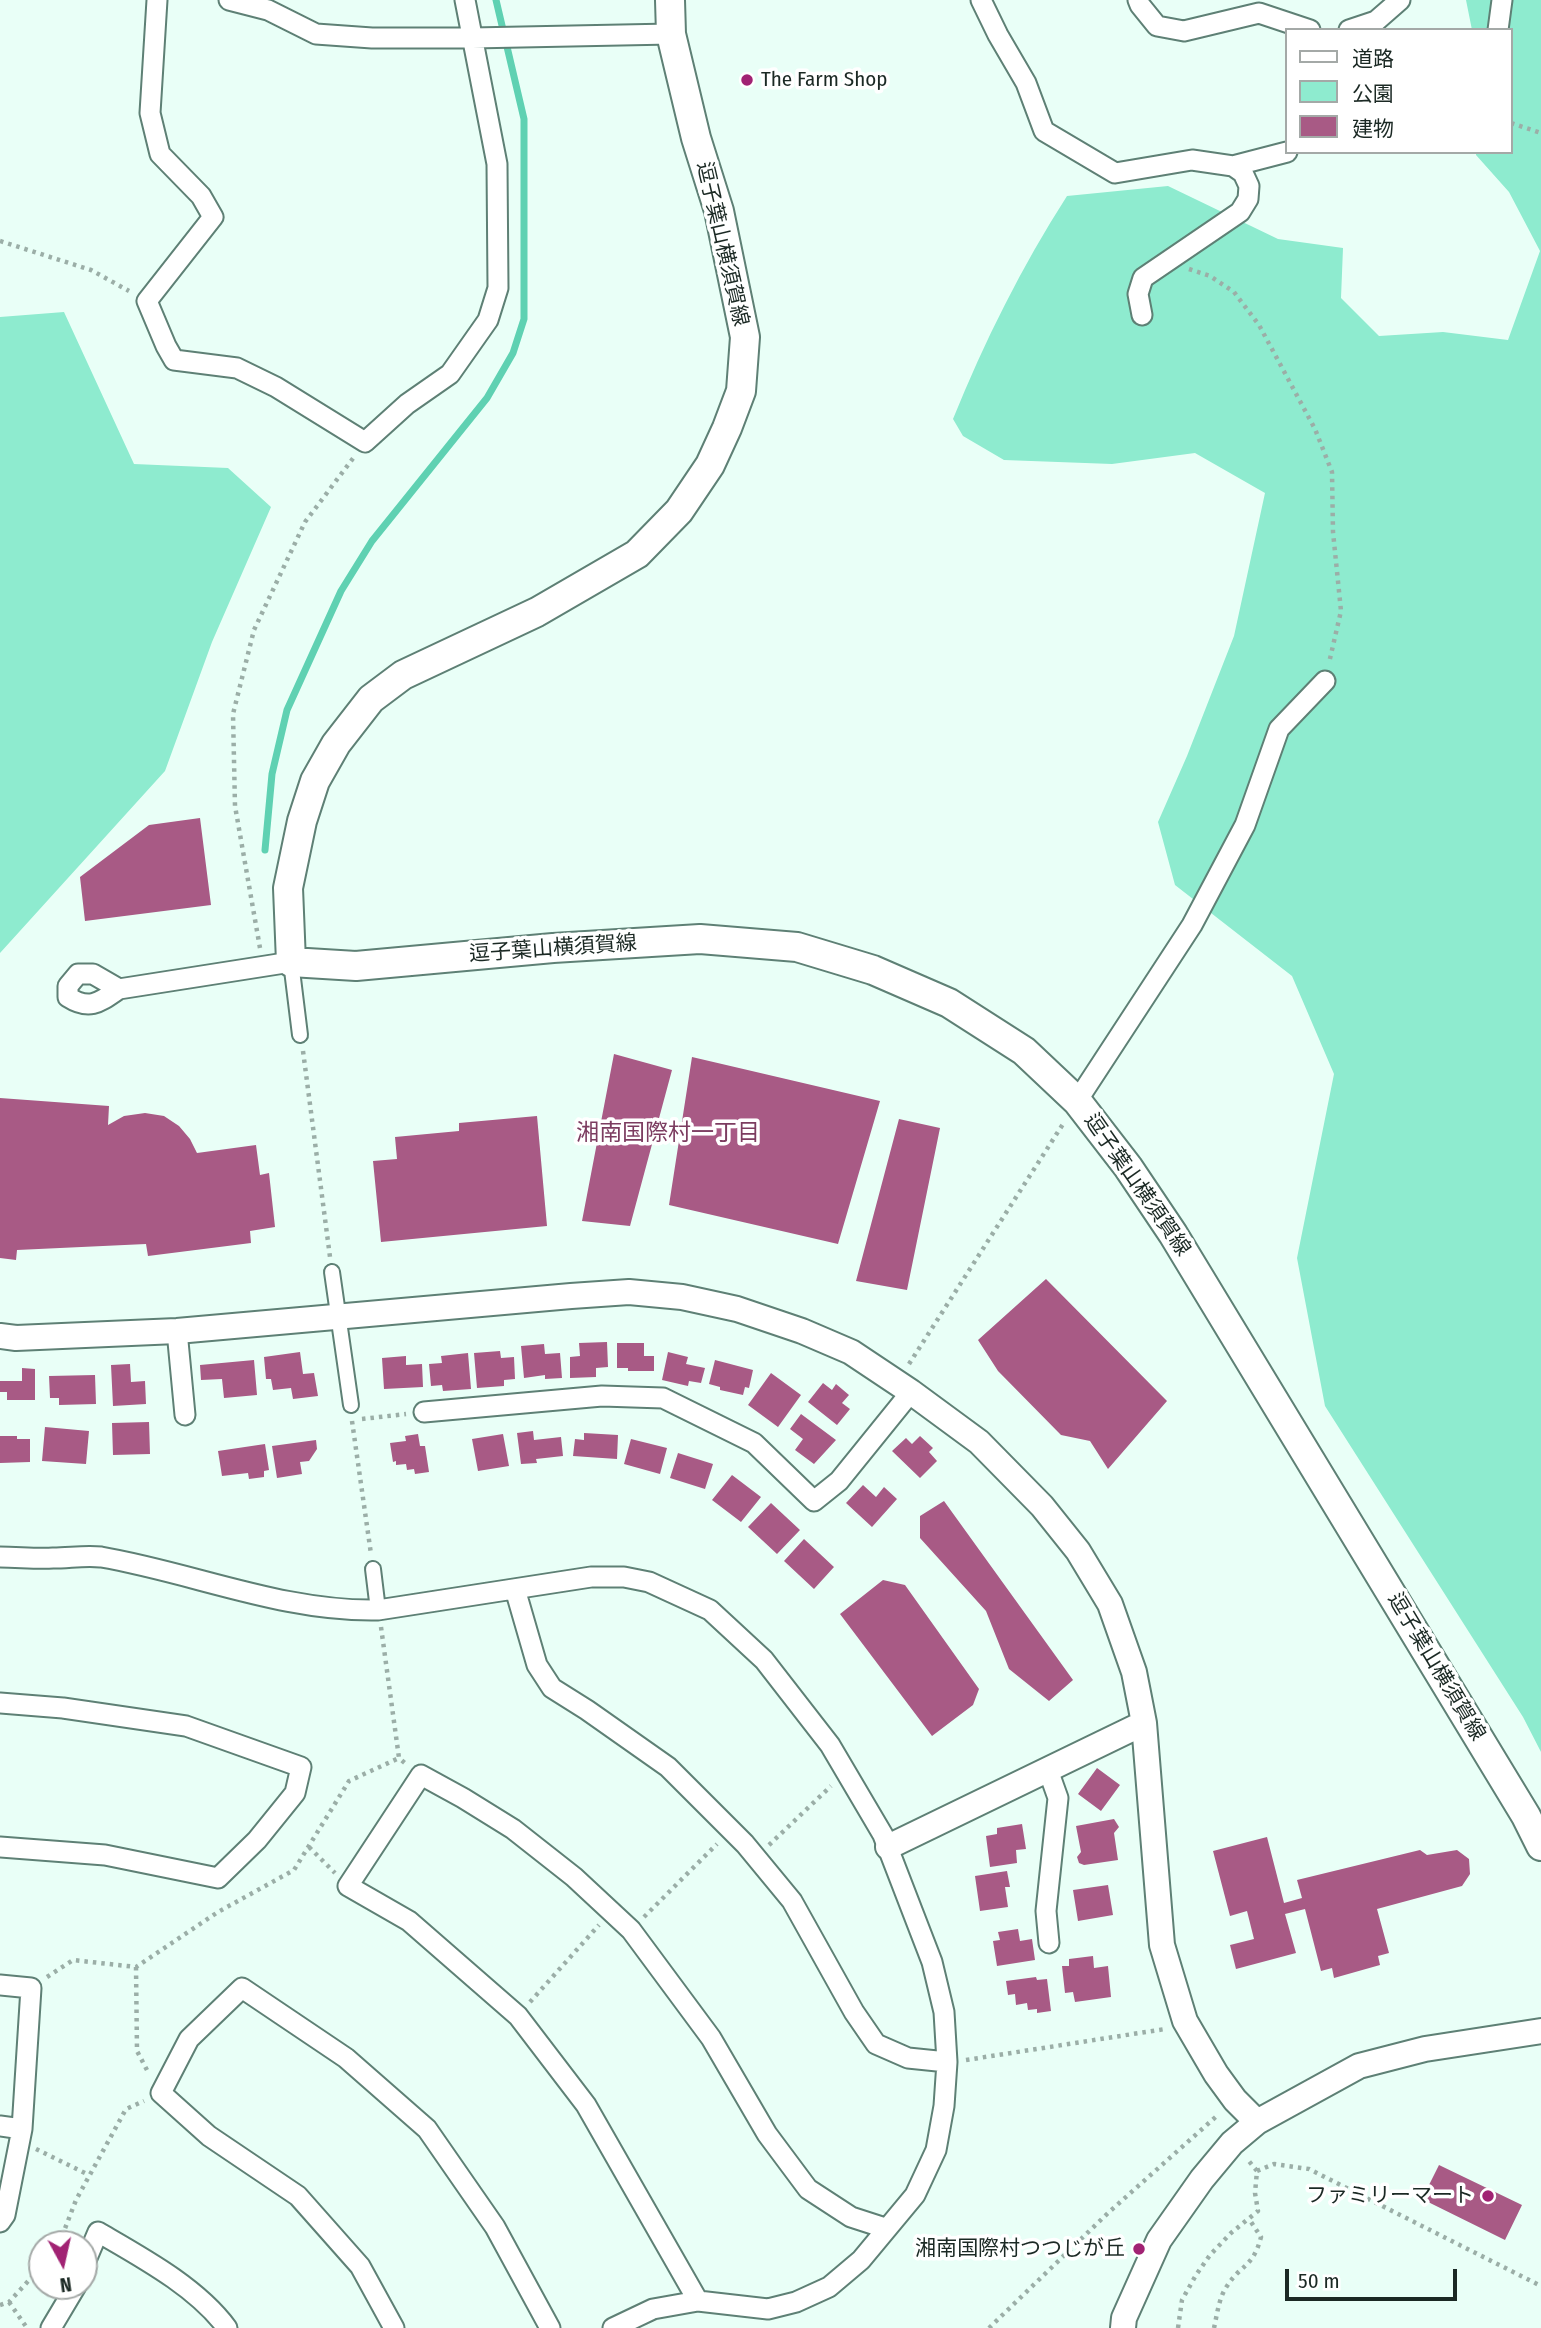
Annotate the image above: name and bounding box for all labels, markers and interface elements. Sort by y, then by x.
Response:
legend [1286,28,1513,154]
text: 道路 [1352,46,1394,72]
place label: The Farm Shop [761,67,887,93]
marker: The Farm Shop [739,72,755,88]
text: 公園 [1352,81,1394,107]
text: 建物 [1352,116,1394,142]
street label: 逗子葉山横須賀線 [691,159,753,329]
street label: 逗子葉山横須賀線 [468,931,638,967]
street label: 逗子葉山横須賀線 [1078,1109,1196,1261]
district label: 湘南国際村一丁目 [576,1120,760,1148]
street label: 逗子葉山横須賀線 [1382,1589,1490,1745]
place label: ファミリーマート [1306,2183,1474,2209]
marker: ファミリーマート [1480,2188,1496,2204]
north arrow [28,2230,98,2300]
place label: 湘南国際村つつじが丘 [915,2236,1125,2262]
marker: 湘南国際村つつじが丘 [1131,2241,1147,2257]
scale bar [1289,2254,1460,2298]
text: 50 m [1298,2268,1340,2294]
text: N [58,2272,73,2296]

